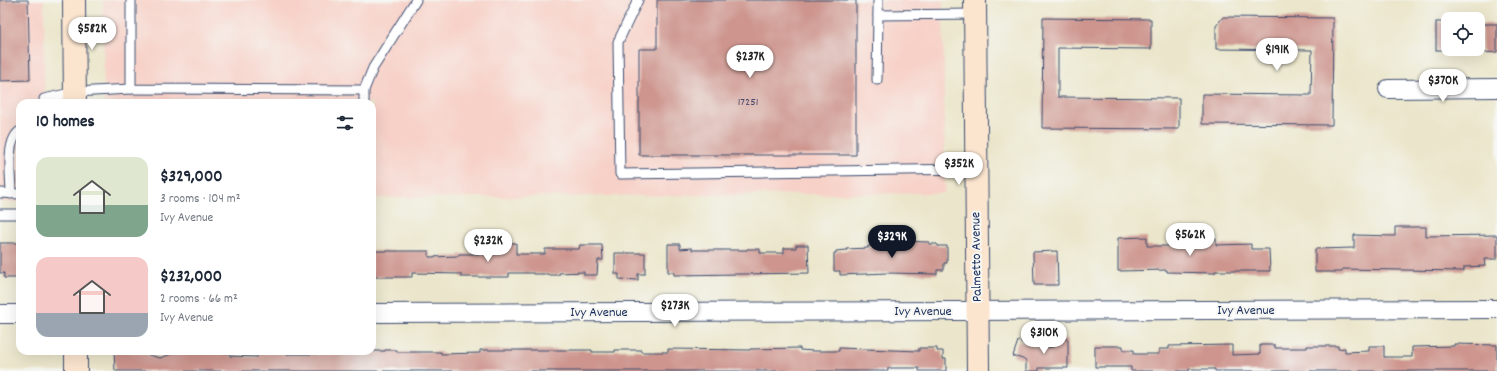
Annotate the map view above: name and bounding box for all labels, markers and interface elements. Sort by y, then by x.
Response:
map controls [1441,12,1485,56]
button: locate [1441,12,1485,56]
pin: $582K [64,17,120,51]
text: $582K [77,20,107,39]
pin: $191K [1249,38,1305,72]
text: $191K [1265,41,1289,60]
pin: $237K [722,45,778,79]
text: $237K [735,48,765,67]
pin: $370K [1415,69,1471,103]
text: $370K [1428,72,1458,91]
house number: 17251 [738,94,758,111]
text: 10 homes [36,111,95,135]
icon: filters [334,112,356,134]
pin: $352K [931,152,987,186]
text: $352K [944,155,974,174]
text: $329,000 [160,166,222,190]
icon: home [68,173,116,221]
text: 3 rooms · 104 m² [160,190,240,209]
text: Ivy Avenue [160,209,213,228]
street label: Palmetto Avenue [966,212,988,302]
pin: $562K [1162,223,1218,257]
pin: $329K [864,225,920,259]
text: $562K [1175,226,1205,245]
text: $329K [877,228,907,247]
pin: $232K [460,229,516,263]
text: $232K [473,232,503,251]
text: $232,000 [160,266,222,290]
icon: home [68,273,116,321]
text: 2 rooms · 66 m² [160,290,238,309]
pin: $273K [647,294,703,328]
text: $273K [660,297,690,316]
street label: Ivy Avenue [1217,301,1275,321]
street label: Ivy Avenue [894,302,952,322]
street label: Ivy Avenue [570,303,628,323]
text: Ivy Avenue [160,309,213,328]
pin: $310K [1016,321,1072,355]
text: $310K [1030,324,1058,343]

